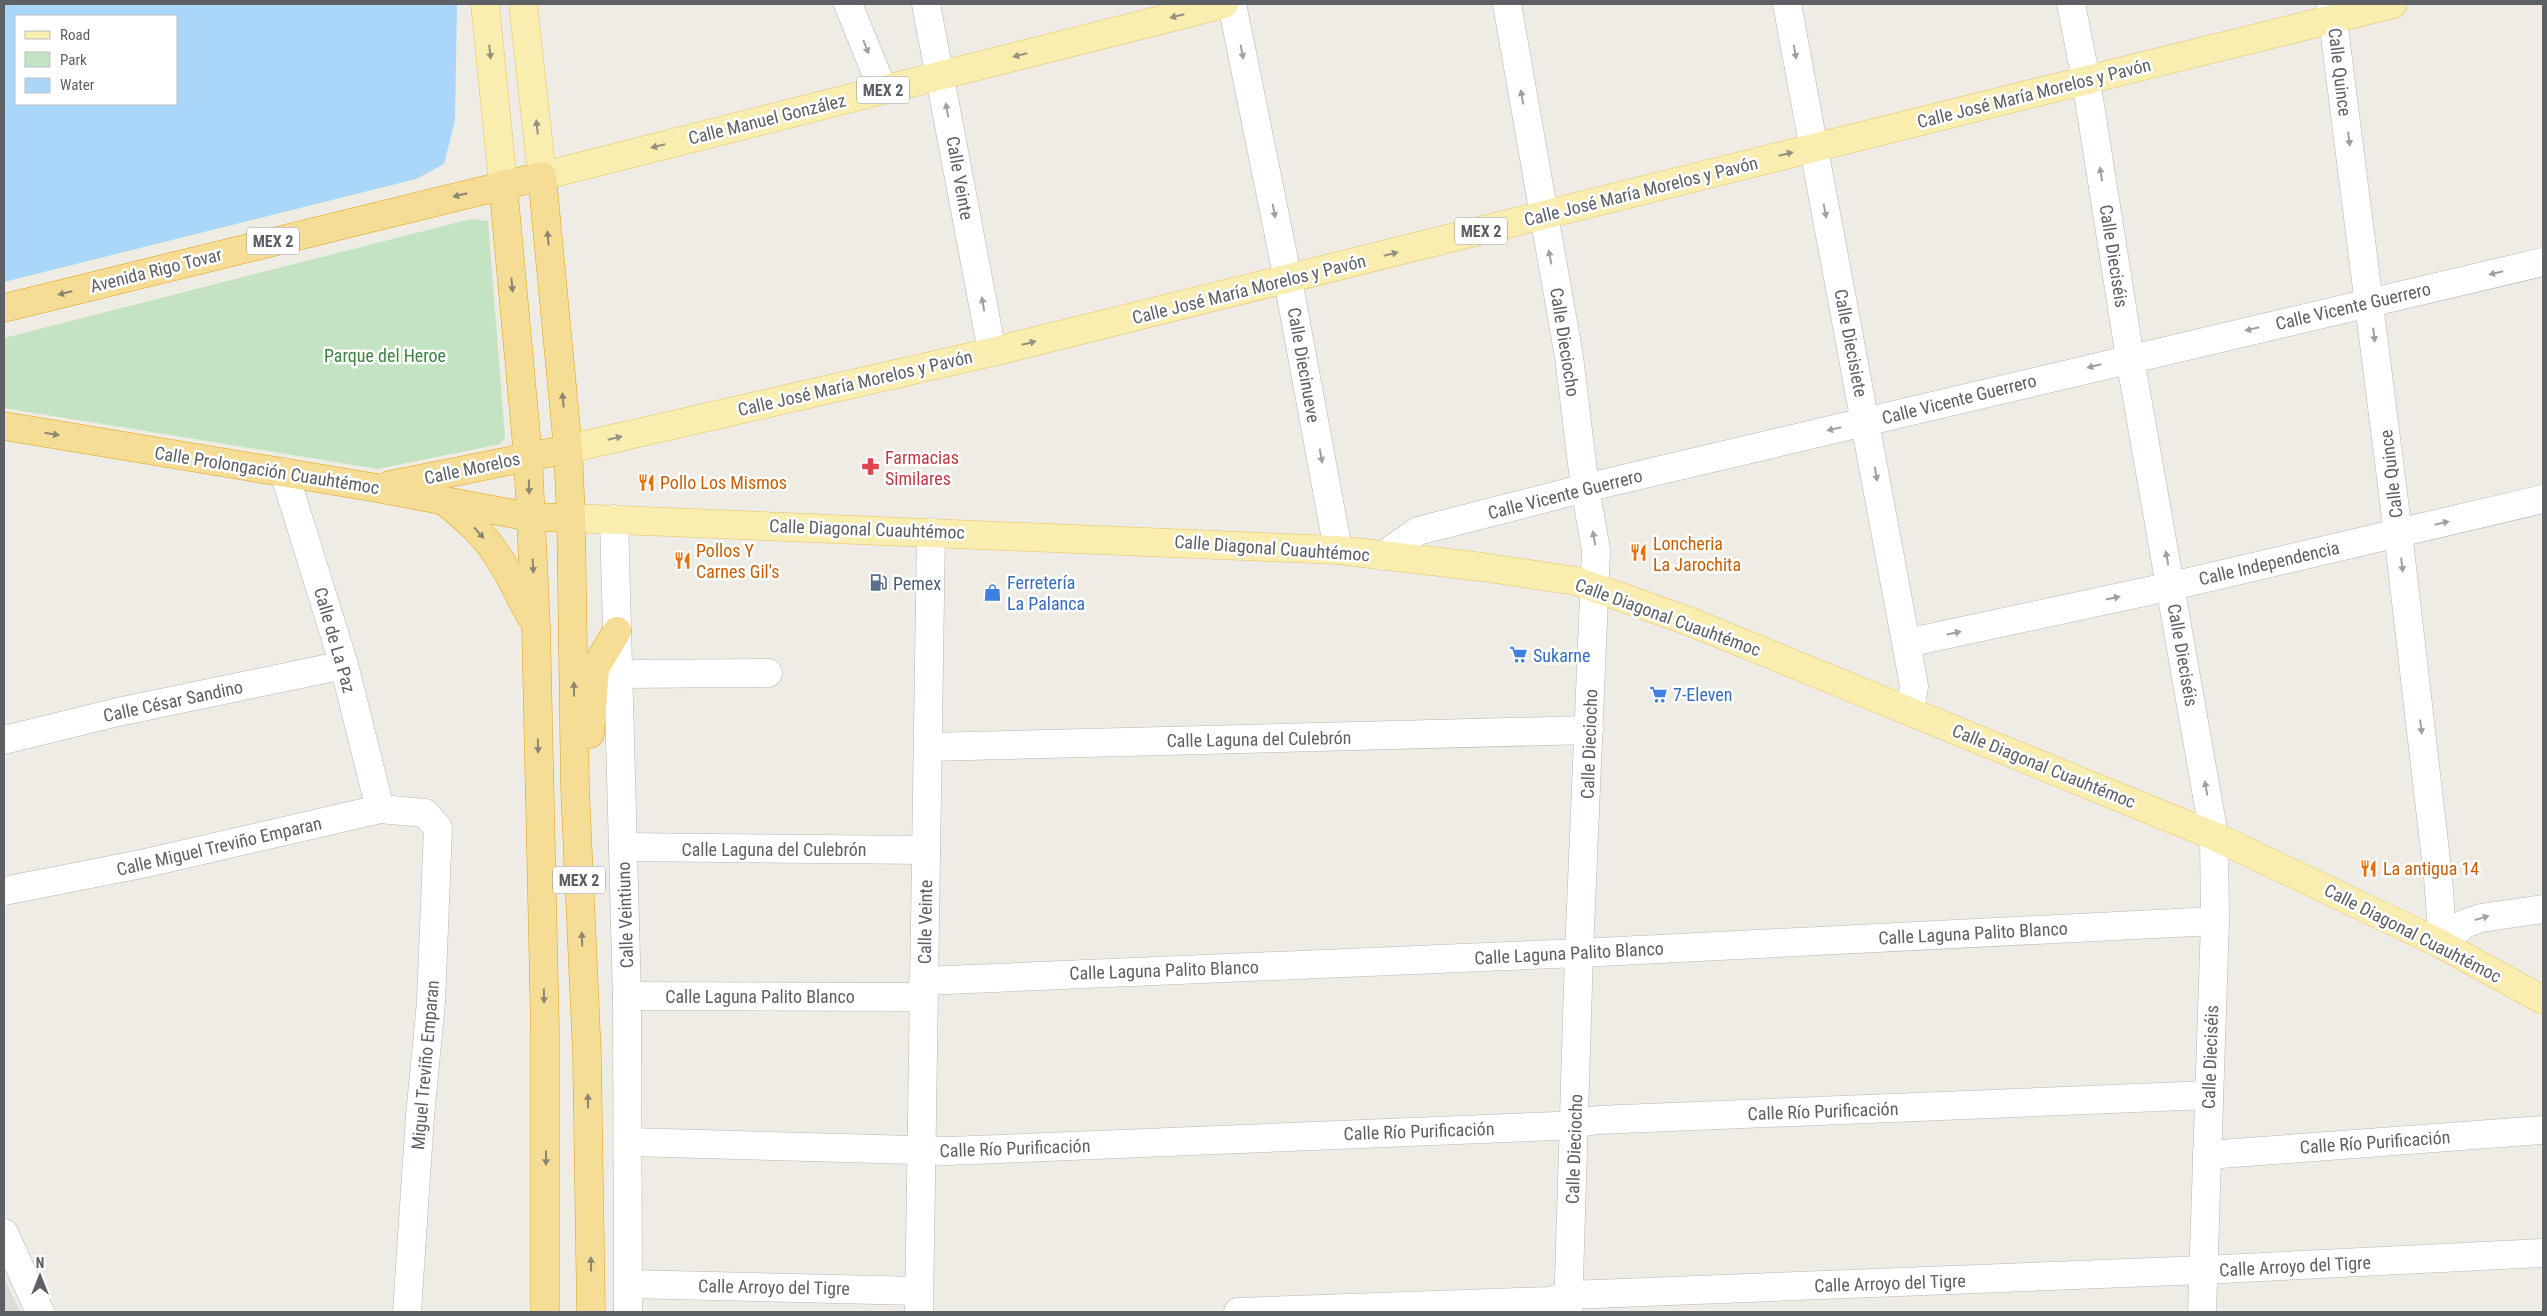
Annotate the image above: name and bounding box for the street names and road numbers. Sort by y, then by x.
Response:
street label: Calle Quince [2324,27,2356,117]
street label: Calle José María Morelos y Pavón [1915,54,2153,132]
road number: MEX 2 [857,76,909,104]
street label: Calle Manuel González [686,89,848,149]
street label: Calle Veinte [942,135,978,221]
street label: Calle José María Morelos y Pavón [1522,152,1760,230]
street label: Calle Dieciséis [2095,203,2133,309]
road number: MEX 2 [1455,218,1507,245]
road number: MEX 2 [247,228,299,255]
street label: Avenida Rigo Tovar [88,243,225,297]
street label: Calle José María Morelos y Pavón [1130,250,1368,328]
street label: Calle Vicente Guerrero [2273,278,2433,334]
street label: Calle Dieciocho [1546,286,1584,398]
street label: Calle Diecisiete [1830,287,1872,399]
street label: Calle Diecinueve [1284,306,1324,424]
street label: Calle José María Morelos y Pavón [736,346,974,420]
street label: Calle Vicente Guerrero [1880,370,2038,428]
street label: Calle Quince [2375,429,2407,519]
street label: Calle Prolongación Cuauhtémoc [153,442,381,498]
street label: Calle Morelos [422,448,522,488]
street label: Calle Vicente Guerrero [1486,465,1644,523]
street label: Calle Diagonal Cuauhtémoc [769,515,965,543]
street label: Calle Diagonal Cuauhtémoc [1174,531,1370,565]
street label: Calle Independencia [2197,537,2341,589]
street label: Calle Diagonal Cuauhtémoc [1572,574,1764,660]
street label: Calle de La Paz [310,585,360,695]
street label: Calle Dieciséis [2164,602,2202,708]
street label: Calle César Sandino [101,676,245,726]
street label: Calle Dieciocho [1577,689,1601,799]
street label: Calle Diagonal Cuauhtémoc [1949,720,2139,812]
street label: Calle Laguna del Culebrón [1166,727,1352,751]
street label: Calle Miguel Treviño Emparan [114,812,324,880]
street label: Calle Laguna del Culebrón [682,839,866,860]
street label: Calle Veintiuno [613,861,637,969]
road number: MEX 2 [553,866,605,894]
street label: Calle Diagonal Cuauhtémoc [2321,879,2505,987]
street label: Calle Veinte [914,880,936,964]
street label: Calle Laguna Palito Blanco [1878,918,2068,948]
street label: Calle Laguna Palito Blanco [1474,938,1664,968]
street label: Calle Laguna Palito Blanco [1069,956,1259,984]
street label: Miguel Treviño Emparan [407,979,443,1151]
street label: Calle Laguna Palito Blanco [665,986,855,1007]
street label: Calle Dieciséis [2198,1005,2222,1109]
street label: Calle Dieciocho [1562,1094,1586,1204]
street label: Calle Río Purificación [1747,1098,1899,1124]
street label: Calle Río Purificación [1343,1118,1495,1144]
street label: Calle Río Purificación [2299,1126,2451,1158]
street label: Calle Río Purificación [939,1135,1091,1161]
street label: Calle Arroyo del Tigre [2219,1252,2371,1280]
street label: Calle Arroyo del Tigre [1814,1270,1966,1296]
street label: Calle Arroyo del Tigre [698,1275,850,1299]

